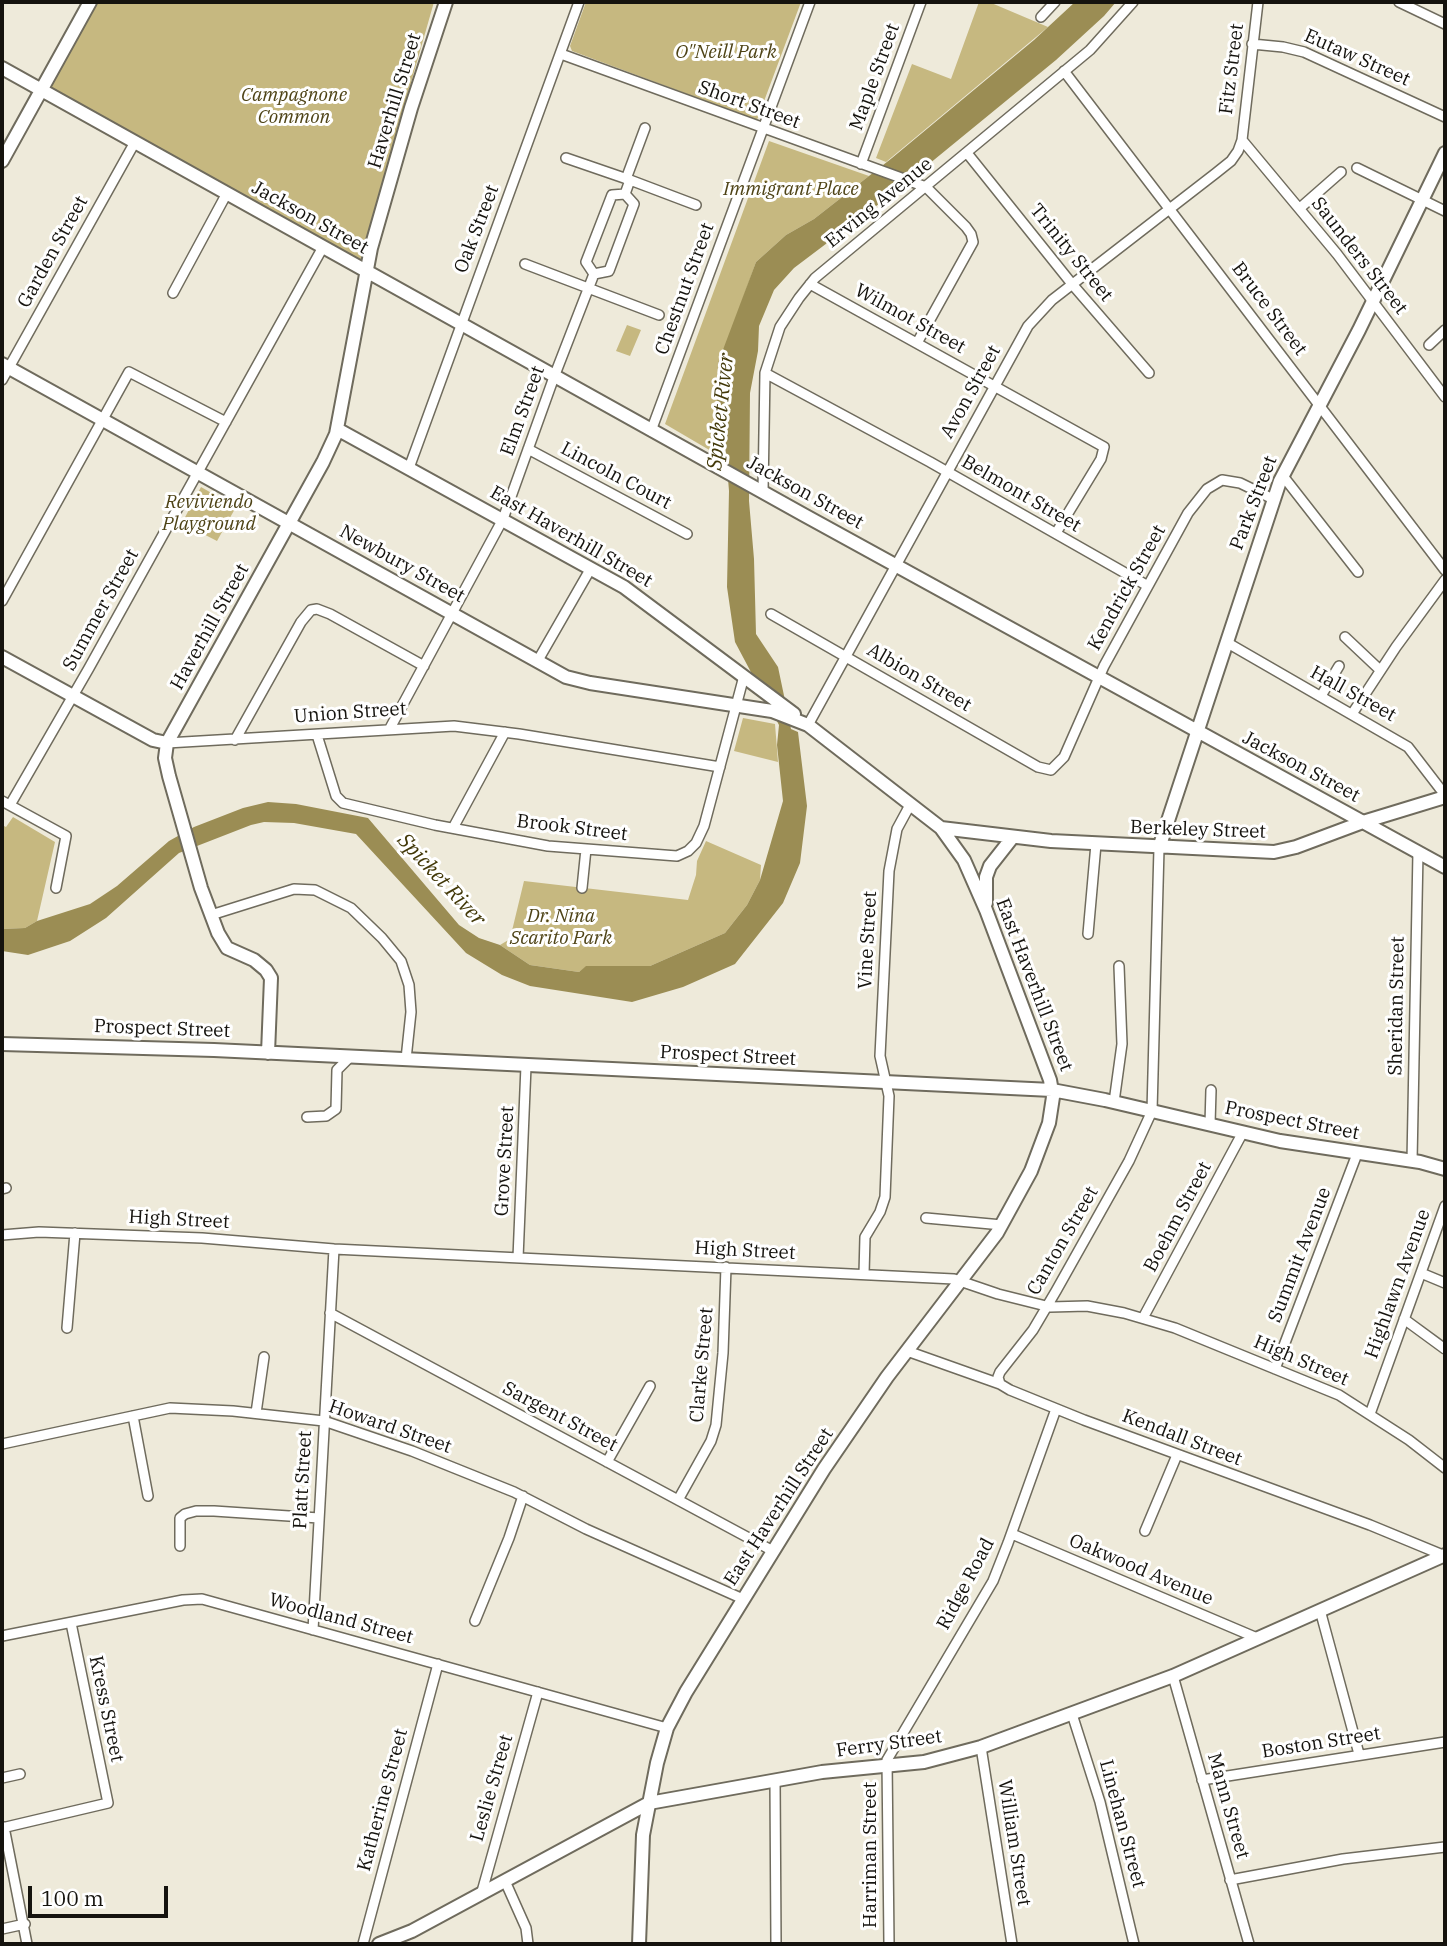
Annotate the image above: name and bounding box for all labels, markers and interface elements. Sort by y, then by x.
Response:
street label: Maple Street [845,20,905,134]
street label: Fitz Street [1215,22,1249,116]
street label: Eutaw Street [1301,25,1413,91]
street label: Haverhill Street [364,30,426,172]
park label: O"Neill Park [675,42,777,64]
street label: Short Street [695,76,803,134]
park label: Campagnone Common [241,85,347,129]
street label: Erving Avenue [821,153,937,253]
street label: Jackson Street [248,177,372,259]
park label: Immigrant Place [723,179,859,201]
street label: Oak Street [450,182,504,276]
street label: Garden Street [13,192,93,312]
street label: Saunders Street [1306,193,1412,319]
street label: Trinity Street [1025,199,1117,307]
street label: Chestnut Street [651,220,719,358]
street label: Bruce Street [1227,258,1311,360]
street label: Wilmot Street [851,279,969,359]
street label: Avon Street [936,341,1006,443]
water label: Spicket River [702,352,740,472]
street label: Elm Street [496,363,550,459]
street label: Lincoln Court [557,437,675,515]
street label: Belmont Street [957,451,1085,537]
street label: Jackson Street [743,452,867,534]
street label: Park Street [1226,453,1282,553]
street label: East Haverhill Street [486,481,656,593]
park label: Reviviendo Playground [162,492,256,536]
street label: Newbury Street [335,520,469,608]
street label: Kendrick Street [1083,521,1171,655]
street label: Summer Street [58,545,144,675]
street label: Haverhill Street [166,560,254,694]
street label: Albion Street [863,639,975,717]
street label: Hall Street [1306,661,1400,727]
street label: Union Street [293,698,407,728]
street label: Jackson Street [1238,726,1364,808]
street label: Brook Street [515,810,629,846]
street label: Berkeley Street [1130,816,1266,844]
water label: Spicket River [392,828,490,932]
street label: Vine Street [854,890,882,990]
street label: East Haverhill Street [990,895,1078,1075]
park label: Dr. Nina Scarito Park [510,906,612,950]
street label: Sheridan Street [1384,936,1410,1076]
street label: Prospect Street [93,1015,231,1043]
street label: Prospect Street [659,1041,797,1071]
street label: Prospect Street [1223,1097,1361,1145]
street label: Grove Street [491,1105,519,1217]
street label: Boehm Street [1139,1158,1217,1276]
street label: Canton Street [1023,1182,1103,1300]
street label: Summit Avenue [1264,1184,1336,1326]
street label: High Street [128,1206,230,1234]
street label: Highlawn Avenue [1360,1206,1436,1362]
street label: High Street [694,1237,796,1265]
street label: Clarke Street [686,1306,718,1424]
street label: High Street [1250,1331,1352,1391]
street label: Sargent Street [499,1377,621,1457]
street label: Howard Street [326,1395,454,1459]
street label: Kendall Street [1119,1405,1245,1471]
street label: East Haverhill Street [719,1424,839,1590]
street label: Platt Street [289,1430,317,1530]
street label: Oakwood Avenue [1066,1529,1216,1611]
street label: Ridge Road [932,1534,1000,1634]
street label: Woodland Street [266,1589,416,1649]
street label: Kress Street [84,1654,128,1764]
street label: Boston Street [1260,1722,1382,1764]
street label: Ferry Street [835,1725,943,1763]
street label: Katherine Street [353,1726,413,1874]
street label: Leslie Street [466,1732,518,1844]
street label: Mann Street [1202,1750,1254,1862]
street label: Linehan Street [1094,1757,1150,1891]
street label: William Street [993,1778,1035,1908]
street label: Harriman Street [860,1782,882,1928]
scale bar [32,1872,172,1916]
text: 100 m [41,1884,104,1912]

